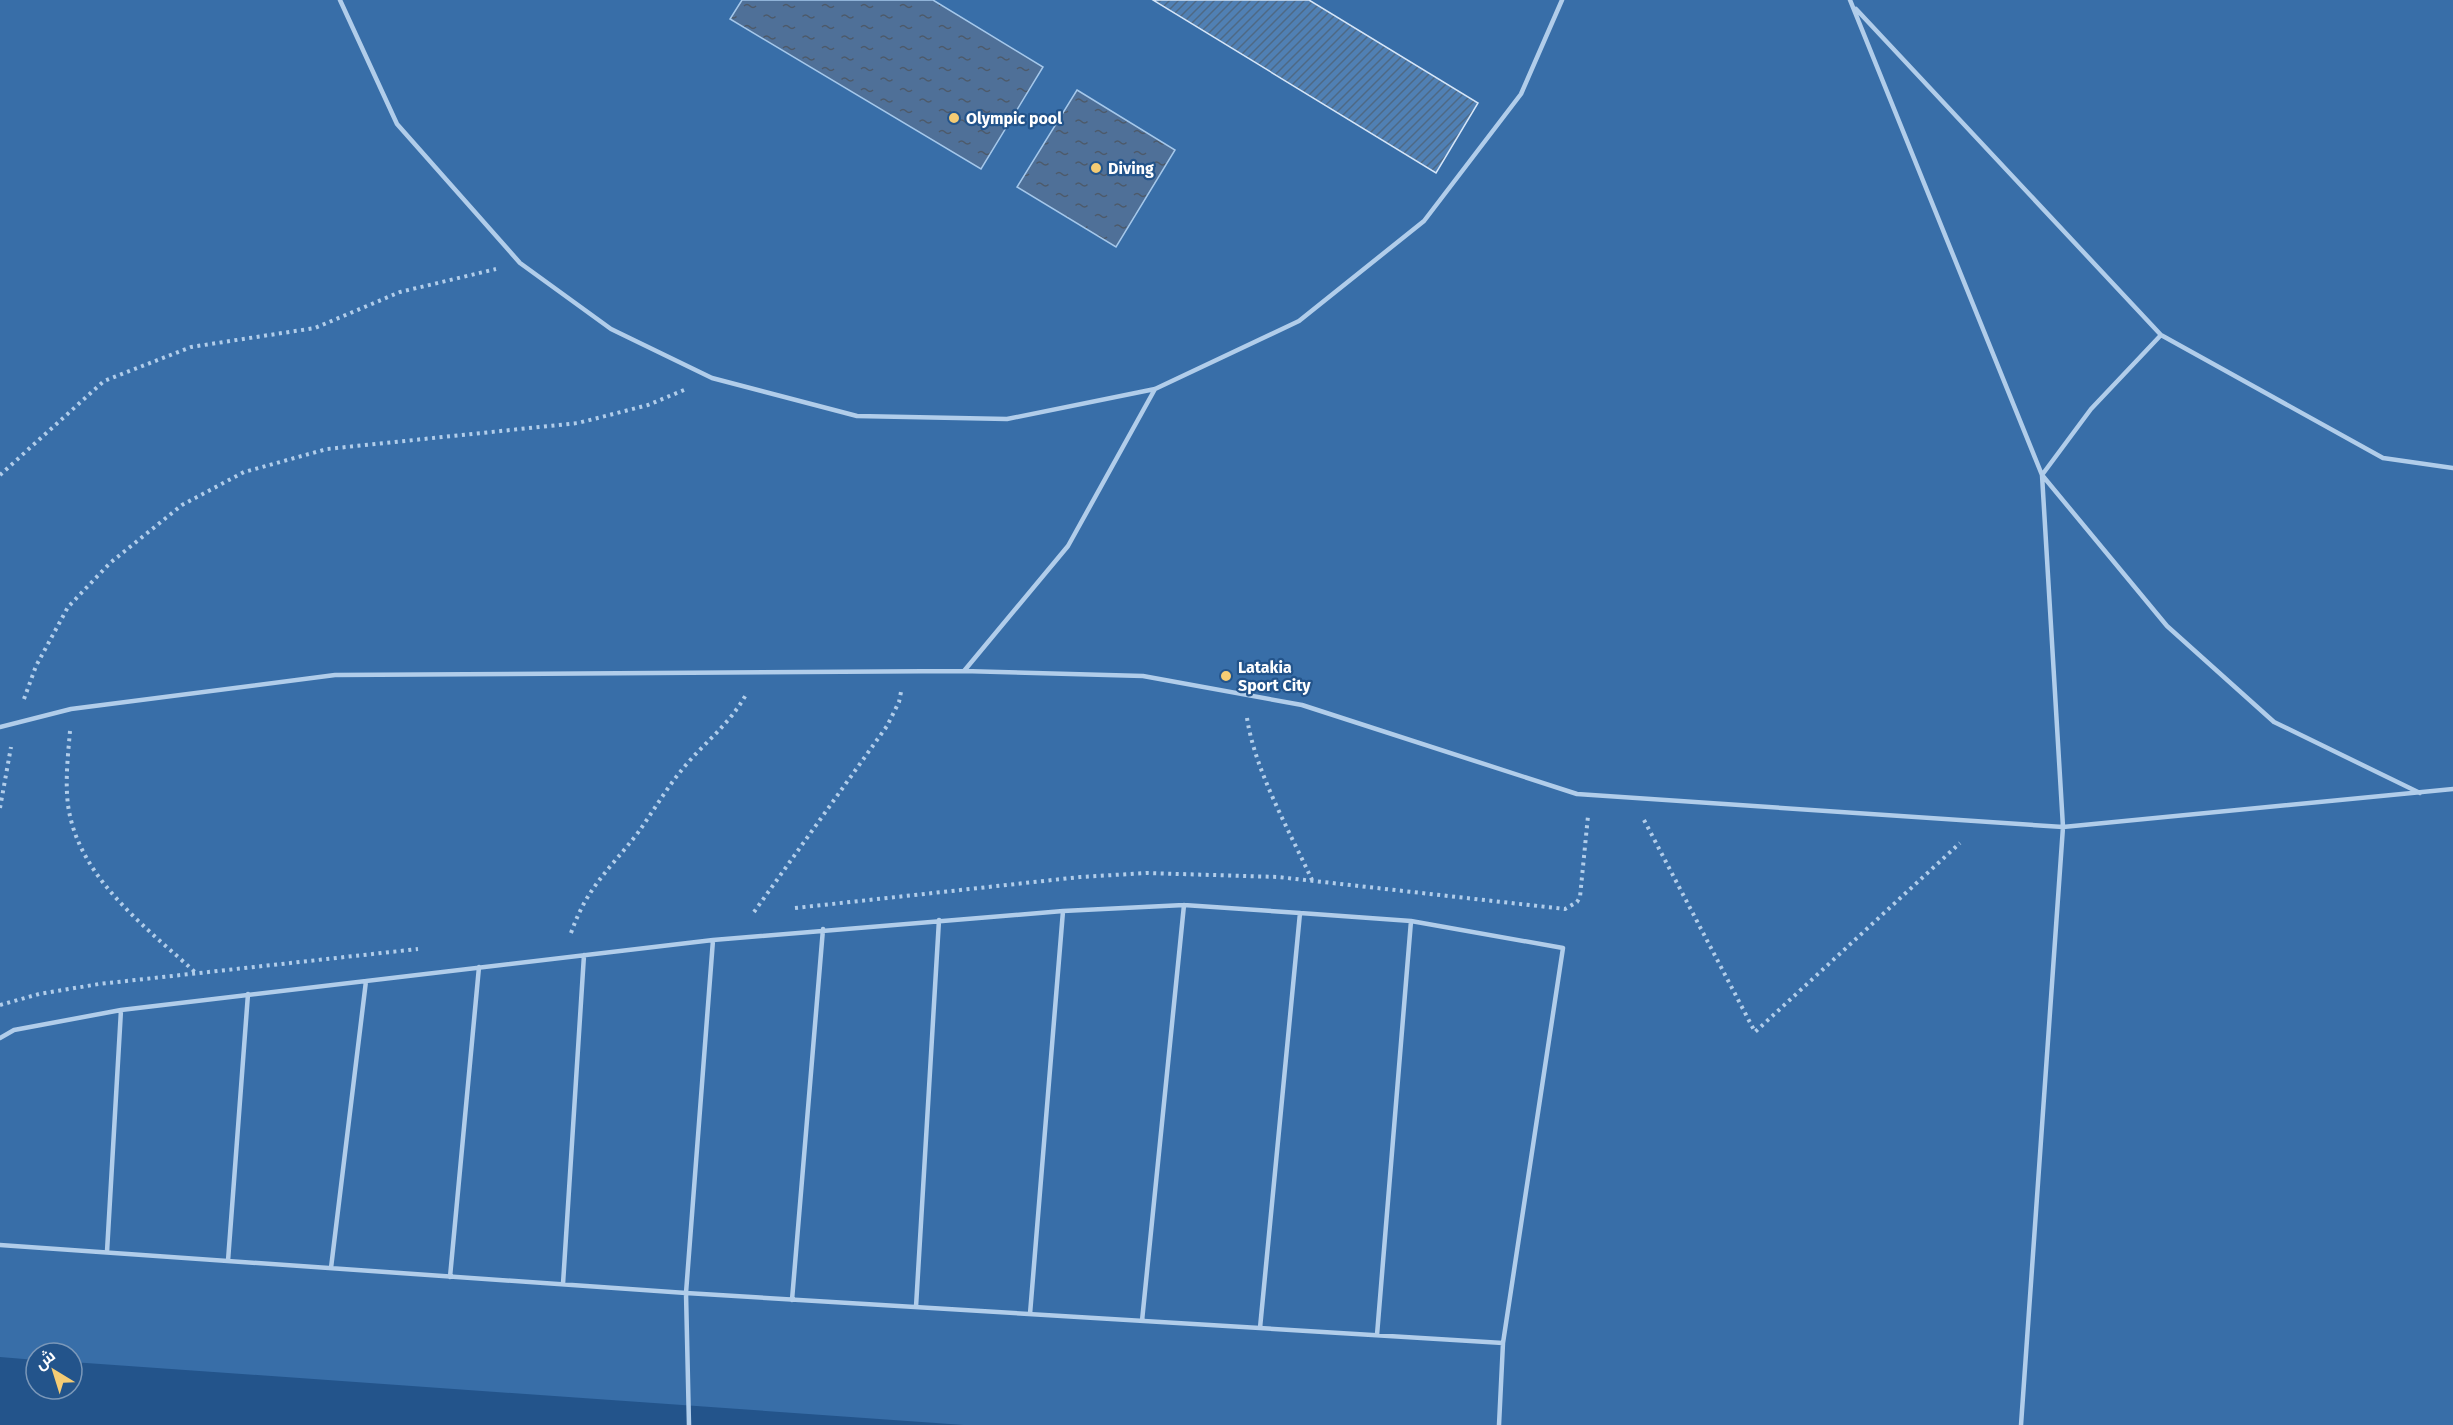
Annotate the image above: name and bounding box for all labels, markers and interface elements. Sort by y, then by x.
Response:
place label: Olympic pool [966,109,1062,128]
marker: Olympic pool [947,111,961,125]
place label: Diving [1108,159,1154,178]
marker: Diving [1089,161,1103,175]
place label: Latakia Sport City [1238,658,1311,695]
marker: Latakia Sport City [1219,669,1233,683]
north arrow [24,1341,84,1401]
text: ش [31,1346,59,1373]

